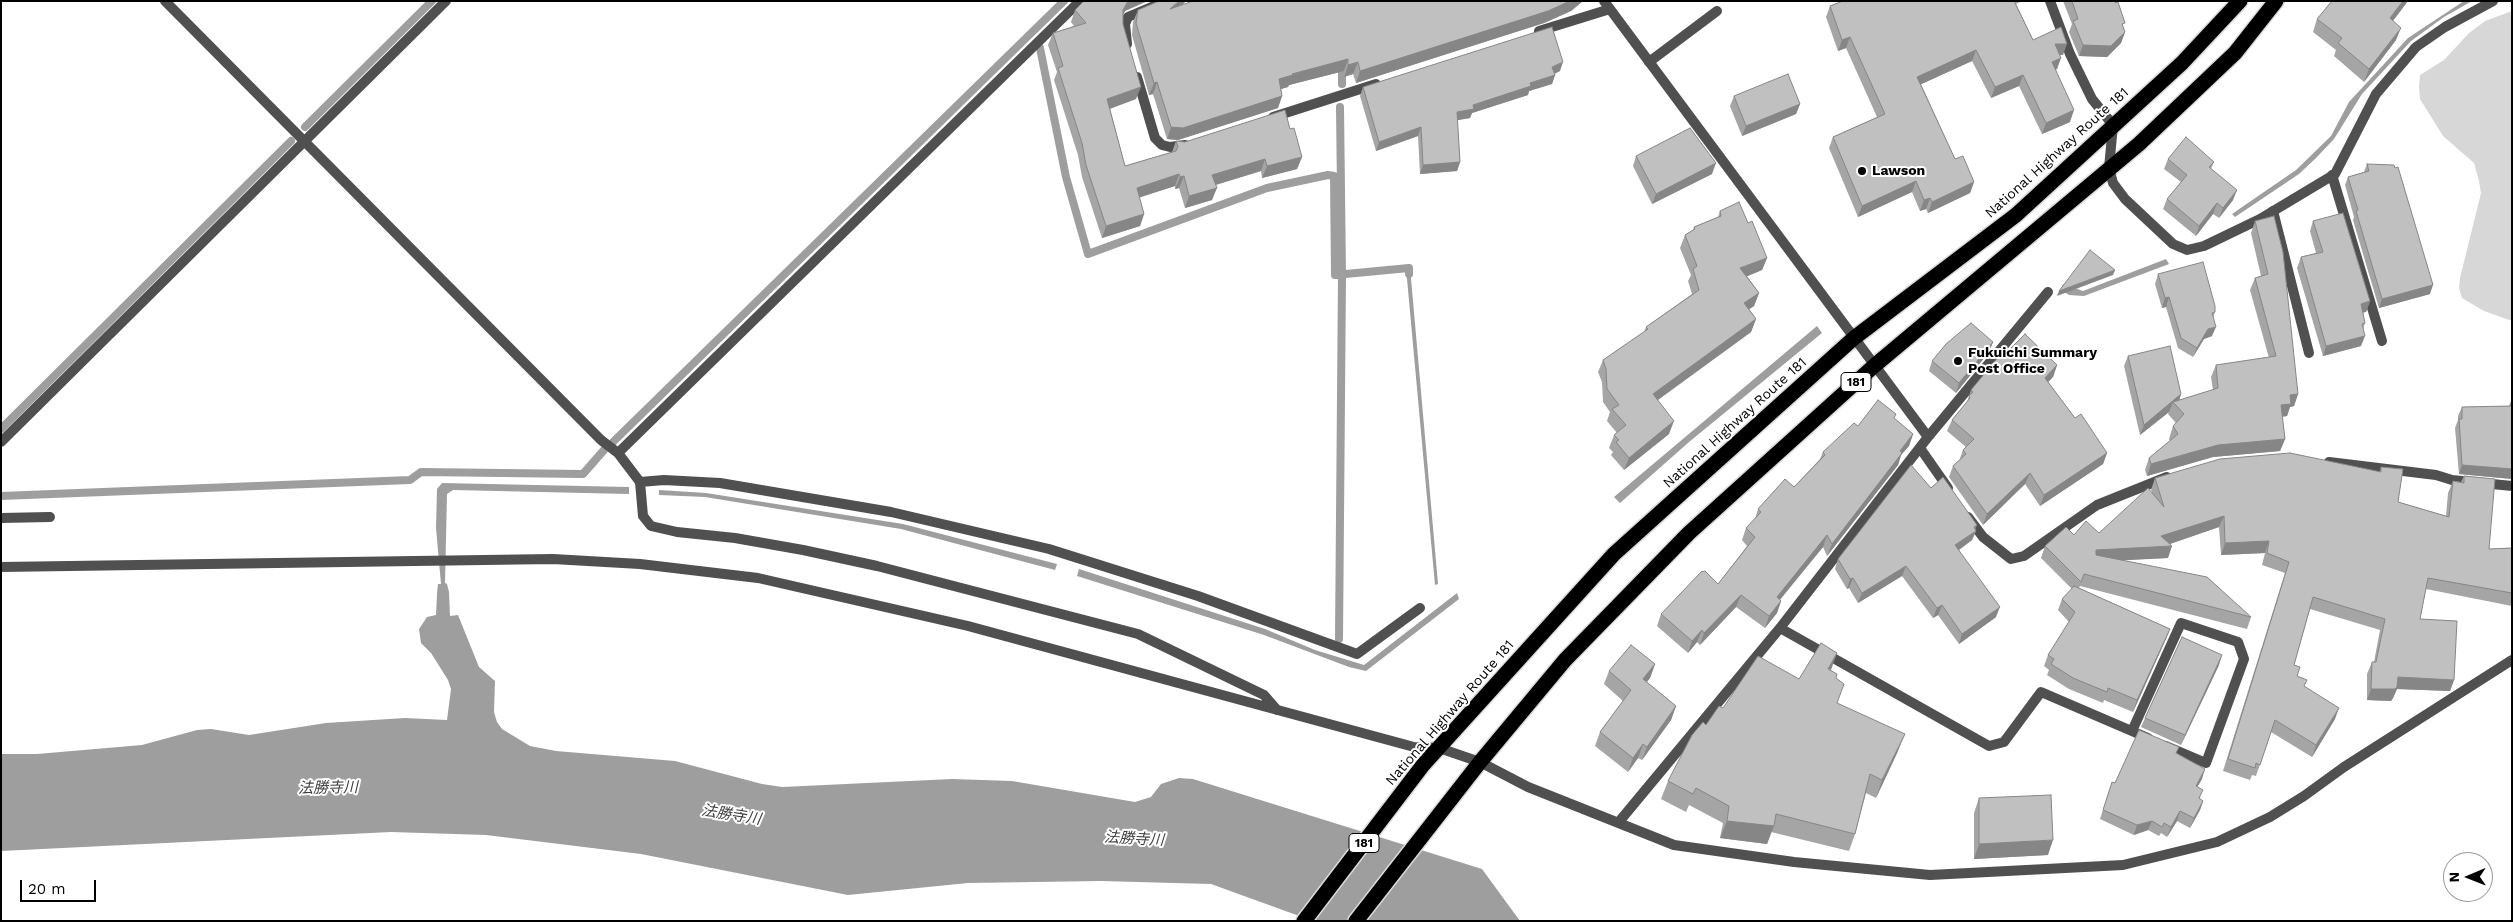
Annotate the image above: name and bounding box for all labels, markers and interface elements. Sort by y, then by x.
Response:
street label: National Highway Route 181 [1982,84,2132,222]
place label: Lawson [1872,163,1925,179]
marker: Lawson [1856,165,1868,177]
place label: Fukuichi Summary Post Office [1968,345,2097,378]
street label: National Highway Route 181 [1660,354,1810,492]
marker: Fukuichi Summary Post Office [1952,355,1964,367]
road number: 181 [1841,372,1871,392]
street label: National Highway Route 181 [1382,637,1518,789]
water label: 法勝寺川 [298,778,358,798]
water label: 法勝寺川 [700,801,762,829]
water label: 法勝寺川 [1104,828,1164,850]
road number: 181 [1349,834,1379,852]
north arrow [2443,852,2493,902]
scale bar [22,870,99,902]
text: N [2446,872,2462,883]
text: 20 m [28,880,66,898]

